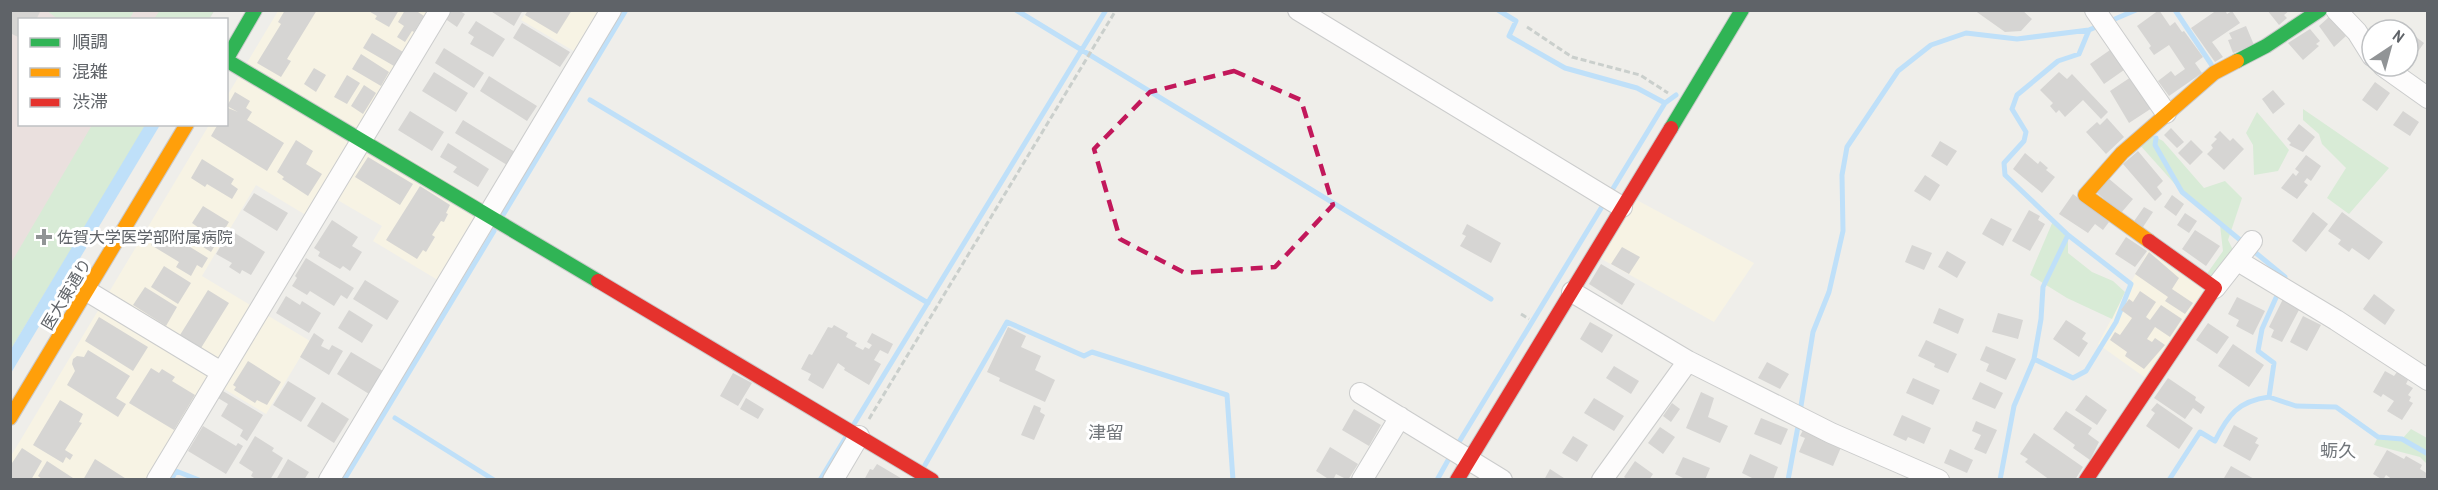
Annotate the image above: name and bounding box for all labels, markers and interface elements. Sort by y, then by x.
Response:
legend [18,18,228,126]
north arrow [2360,18,2420,78]
text: N [2389,24,2409,48]
text: 順調 [72,29,108,54]
text: 混雑 [72,59,108,84]
text: 渋滞 [72,89,108,114]
place label: 佐賀大学医学部附属病院 [57,226,233,248]
marker: 佐賀大学医学部附属病院 [35,228,53,246]
street label: 医大東通り [36,254,96,334]
district label: 津留 [1088,420,1124,445]
district label: 蛎久 [2320,438,2356,463]

